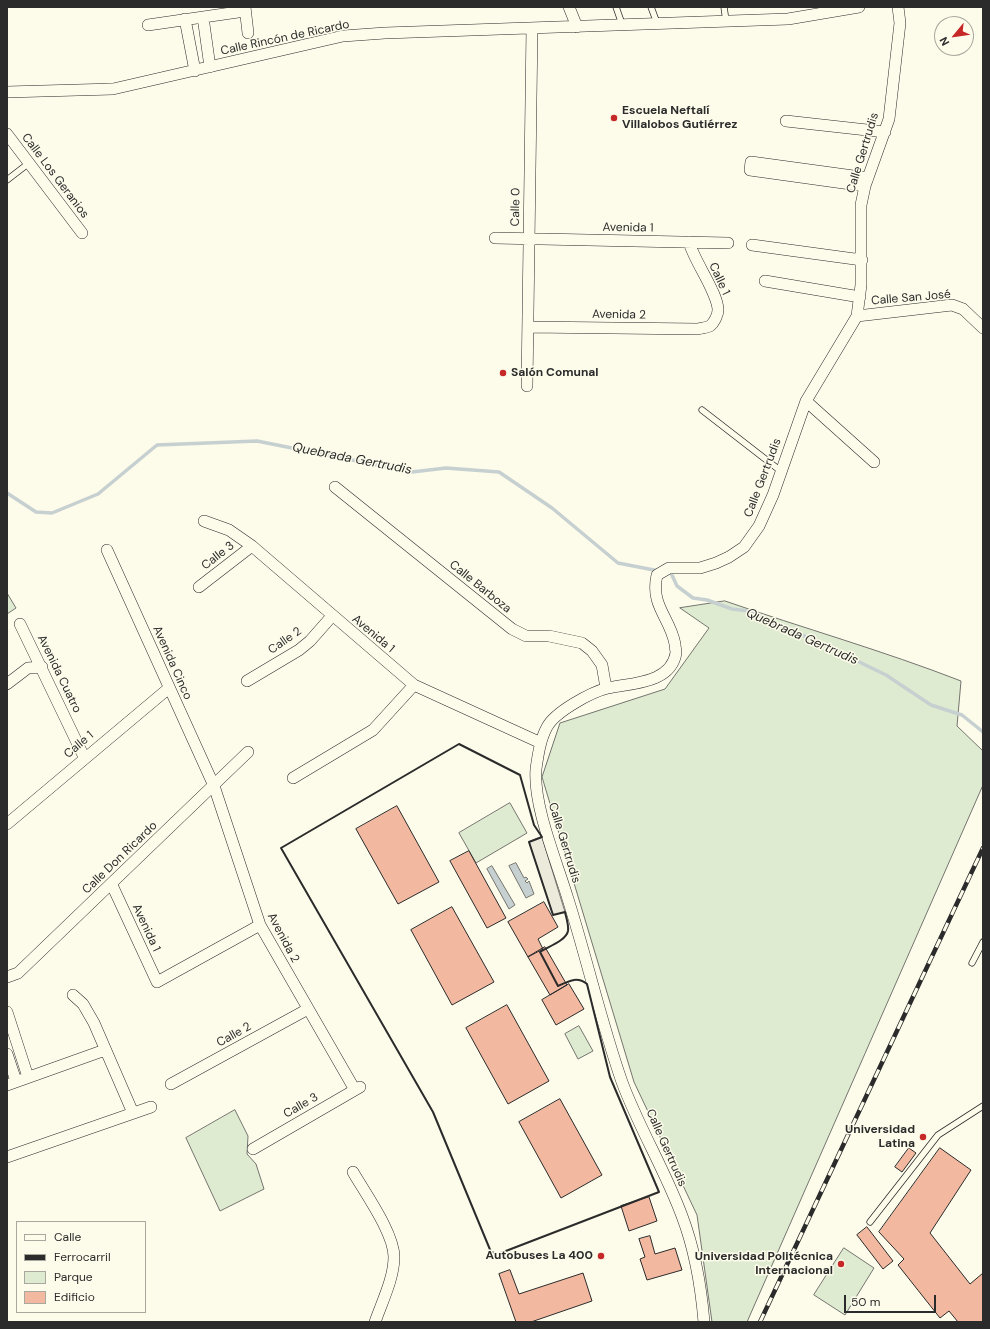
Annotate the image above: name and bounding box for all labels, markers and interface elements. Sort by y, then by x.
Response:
north arrow [934,16,974,56]
street label: Calle Rincón de Ricardo [219,17,351,59]
text: N [936,34,952,48]
place label: Escuela Neftalí Villalobos Gutiérrez [622,104,737,132]
street label: Calle Gertrudis [844,111,882,195]
marker: Escuela Neftalí Villalobos Gutiérrez [609,113,619,123]
street label: Calle Los Geranios [18,131,92,221]
street label: Calle 0 [508,188,524,226]
street label: Avenida 1 [602,220,654,236]
street label: Calle 1 [705,260,733,298]
street label: Calle San José [871,287,951,309]
street label: Avenida 2 [592,307,646,323]
place label: Salón Comunal [511,366,599,380]
marker: Salón Comunal [498,368,508,378]
street label: Calle Gertrudis [741,437,785,519]
water label: Quebrada Gertrudis [291,440,413,478]
street label: Calle 3 [199,539,237,573]
street label: Calle Barboza [446,558,514,616]
water label: Quebrada Gertrudis [743,605,861,669]
street label: Avenida 1 [349,612,397,656]
street label: Avenida Cinco [149,624,195,702]
street label: Calle 2 [266,624,304,658]
street label: Avenida Cuatro [34,633,84,715]
street label: Calle 1 [61,728,97,762]
street label: Calle Gertrudis [545,801,583,885]
street label: Calle Don Ricardo [80,819,160,897]
street label: Avenida 1 [129,902,163,954]
street label: Avenida 2 [264,911,302,965]
street label: Calle 2 [214,1020,254,1050]
street label: Calle 3 [281,1090,321,1122]
street label: Calle Gertrudis [642,1107,690,1189]
place label: Universidad Latina [845,1123,915,1151]
marker: Universidad Latina [918,1132,928,1142]
legend [16,1221,146,1313]
text: Calle [54,1229,81,1245]
text: Ferrocarril [54,1249,111,1265]
place label: Autobuses La 400 [486,1249,593,1263]
place label: Universidad Politécnica Internacional [695,1250,833,1278]
marker: Autobuses La 400 [596,1251,606,1261]
marker: Universidad Politécnica Internacional [836,1259,846,1269]
text: Parque [54,1269,93,1285]
scale bar [846,1287,938,1313]
text: Edificio [54,1289,95,1305]
text: 50 m [851,1294,880,1310]

